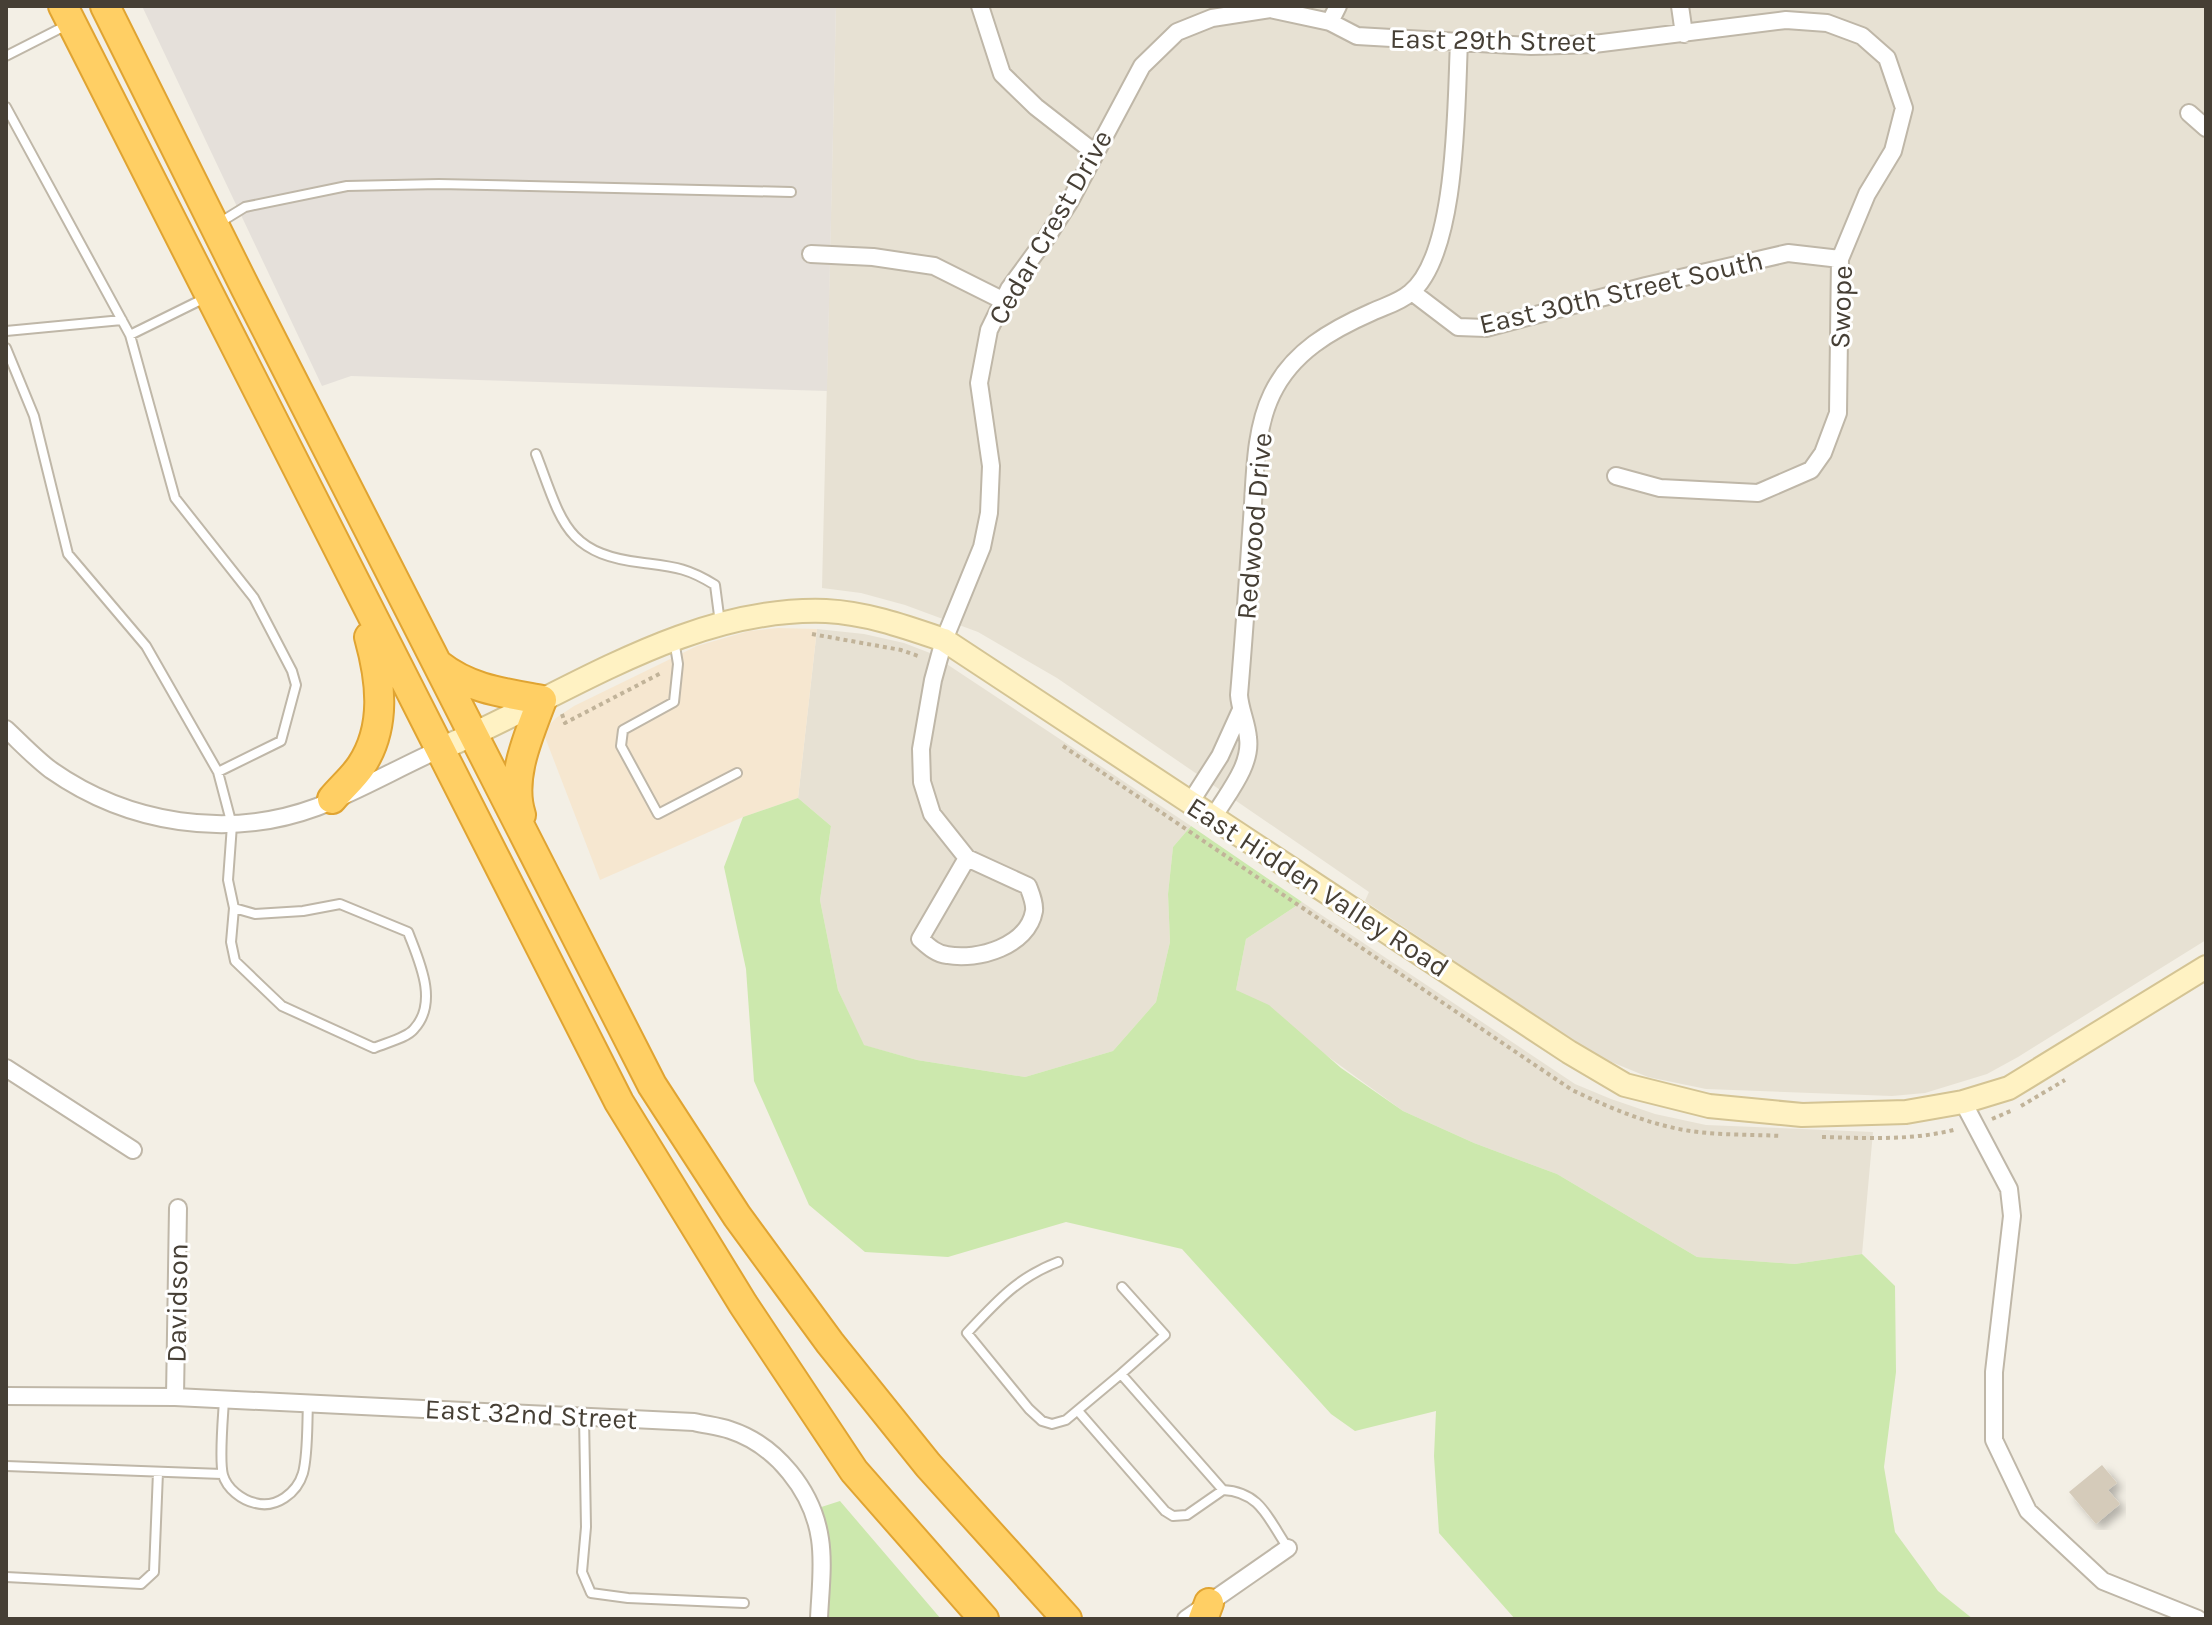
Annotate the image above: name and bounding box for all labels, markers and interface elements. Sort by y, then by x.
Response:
street label: East 29th Street [1390,22,1596,58]
street label: Cedar Crest Drive [981,124,1119,330]
street label: East 30th Street South [1476,243,1766,341]
street label: Swope [1823,265,1859,349]
street label: Redwood Drive [1229,431,1279,621]
street label: East Hidden Valley Road [1181,790,1455,984]
street label: Davidson [159,1243,195,1363]
street label: East 32nd Street [424,1392,638,1436]

